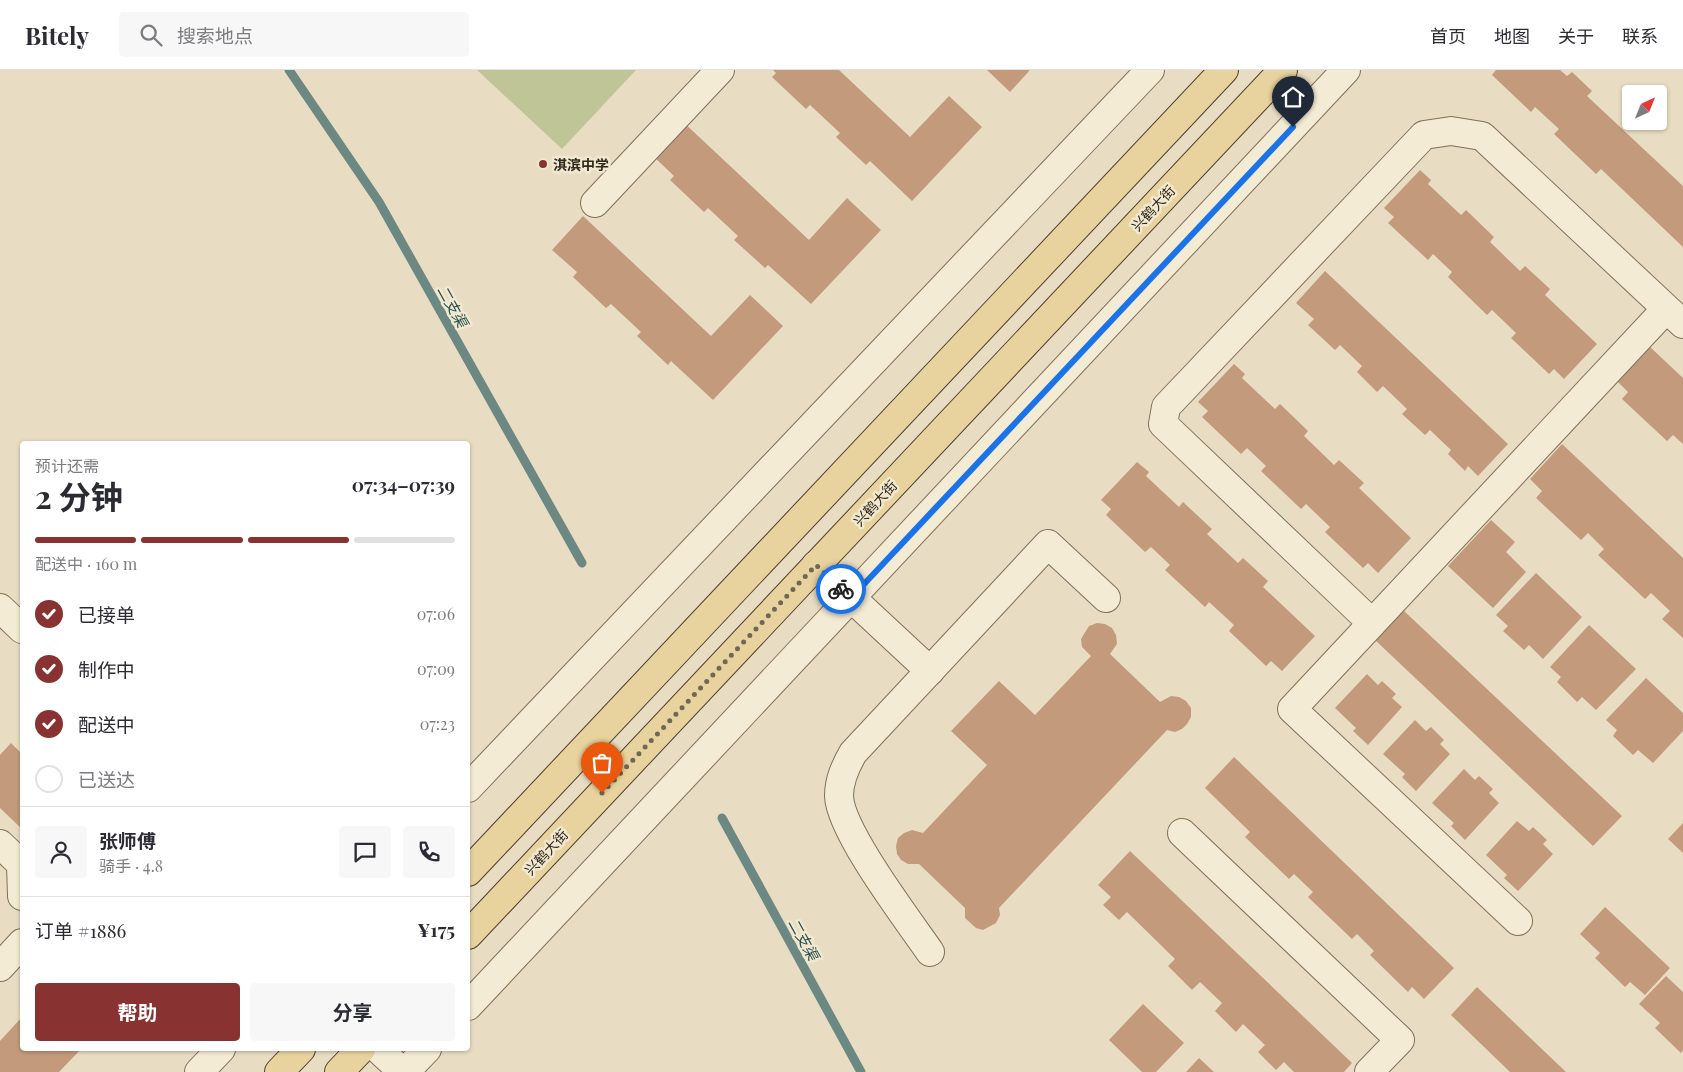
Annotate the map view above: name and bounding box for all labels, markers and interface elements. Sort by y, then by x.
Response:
search box [119,12,469,57]
text: Bitely [25,19,89,51]
icon: search [137,21,165,49]
text: 搜索地点 [177,22,253,48]
text: 首页 [1430,24,1466,48]
text: 地图 [1494,24,1530,48]
text: 关于 [1558,24,1594,48]
text: 联系 [1622,24,1658,48]
pin [1272,76,1314,127]
icon: home [1279,83,1307,111]
north arrow [1622,85,1668,130]
map controls [1622,85,1667,130]
place label: 淇滨中学 [553,155,609,174]
marker: 淇滨中学 [537,158,549,170]
street label: 兴鹤大街 [1127,181,1179,235]
water label: 二支渠 [433,281,474,332]
text: 预计还需 [35,455,99,476]
text: 07:34–07:39 [352,471,455,497]
text: 2 分钟 [35,474,123,517]
street label: 兴鹤大街 [849,476,901,530]
text: 配送中 · 160 m [35,553,137,574]
courier [816,564,866,614]
icon: bike [827,575,855,603]
icon: check [35,600,63,628]
text: 已接单 [78,601,135,627]
text: 07:06 [417,603,455,624]
icon: check [35,655,63,683]
text: 制作中 [78,656,135,682]
text: 07:09 [417,658,455,679]
icon: check [35,710,63,738]
text: 配送中 [78,711,135,737]
text: 07:23 [420,713,455,734]
pin [581,742,623,793]
icon: bag [588,749,616,777]
text: 已送达 [78,766,135,792]
street label: 兴鹤大街 [520,825,572,879]
button: person [35,826,87,878]
button: chat [339,826,391,878]
button: phone [403,826,455,878]
text: 张师傅 [99,827,156,853]
text: 骑手 · 4.8 [99,855,163,876]
water label: 二支渠 [784,914,825,965]
text: ¥175 [417,916,455,942]
text: 订单 #1886 [35,917,126,943]
button: 帮助 [35,983,240,1041]
button: 分享 [250,983,455,1041]

